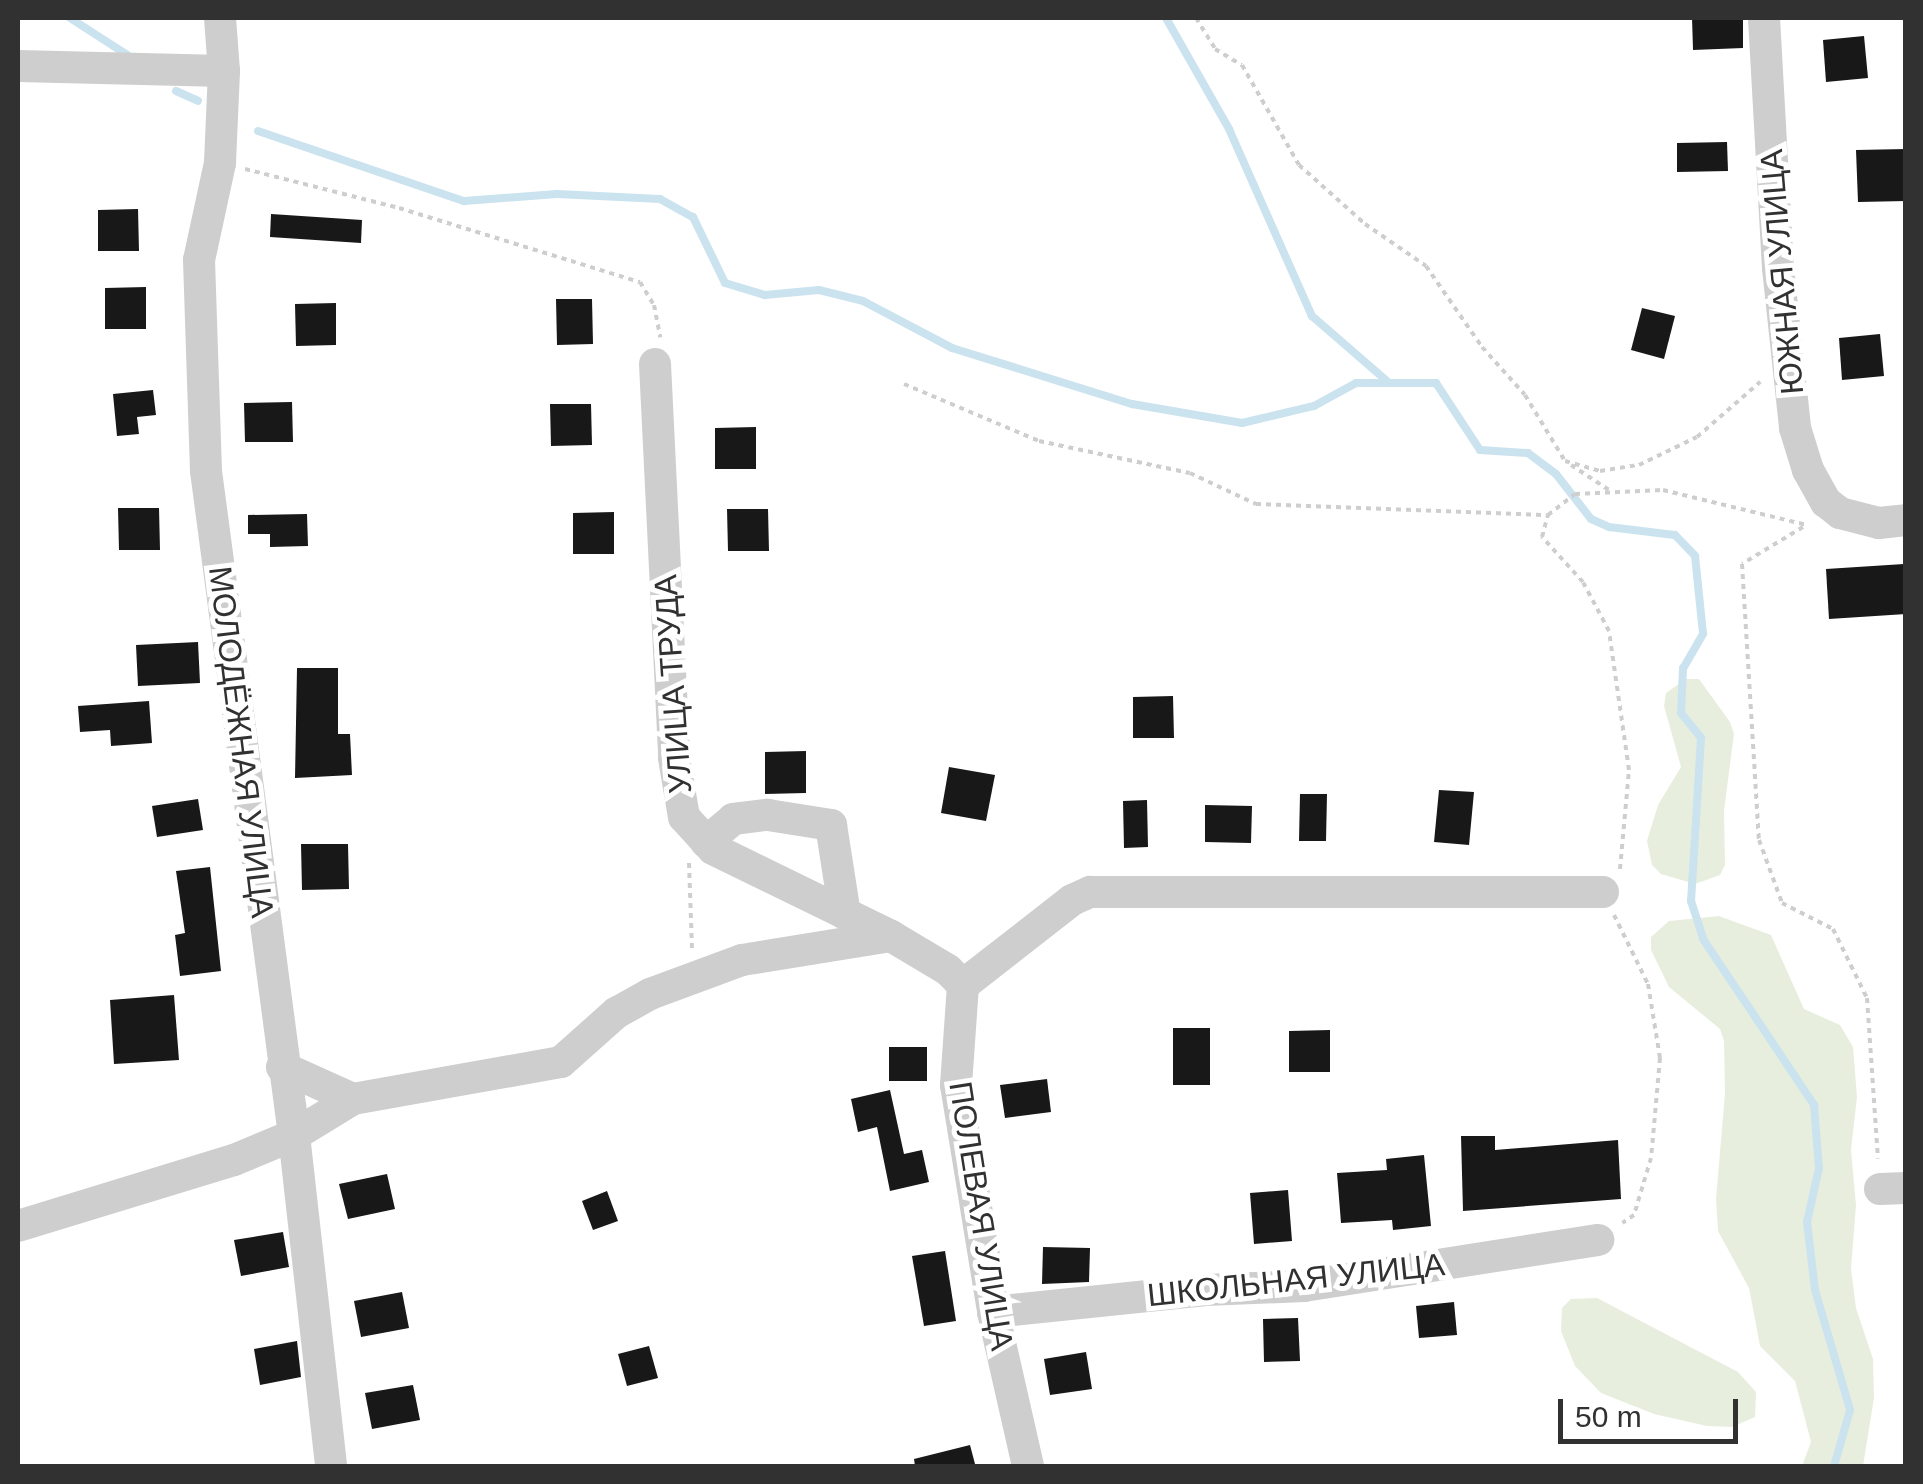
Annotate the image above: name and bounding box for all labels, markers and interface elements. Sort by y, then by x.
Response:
street label: ЮЖНАЯ УЛИЦА [1752,148,1812,396]
street label: МОЛОДЁЖНАЯ УЛИЦА [200,564,282,920]
street label: УЛИЦА ТРУДА [646,573,700,795]
street label: ПОЛЕВАЯ УЛИЦА [941,1079,1021,1353]
street label: ШКОЛЬНАЯ УЛИЦА [1145,1245,1447,1315]
scale bar [1563,1379,1743,1441]
text: 50 m [1575,1400,1642,1433]

